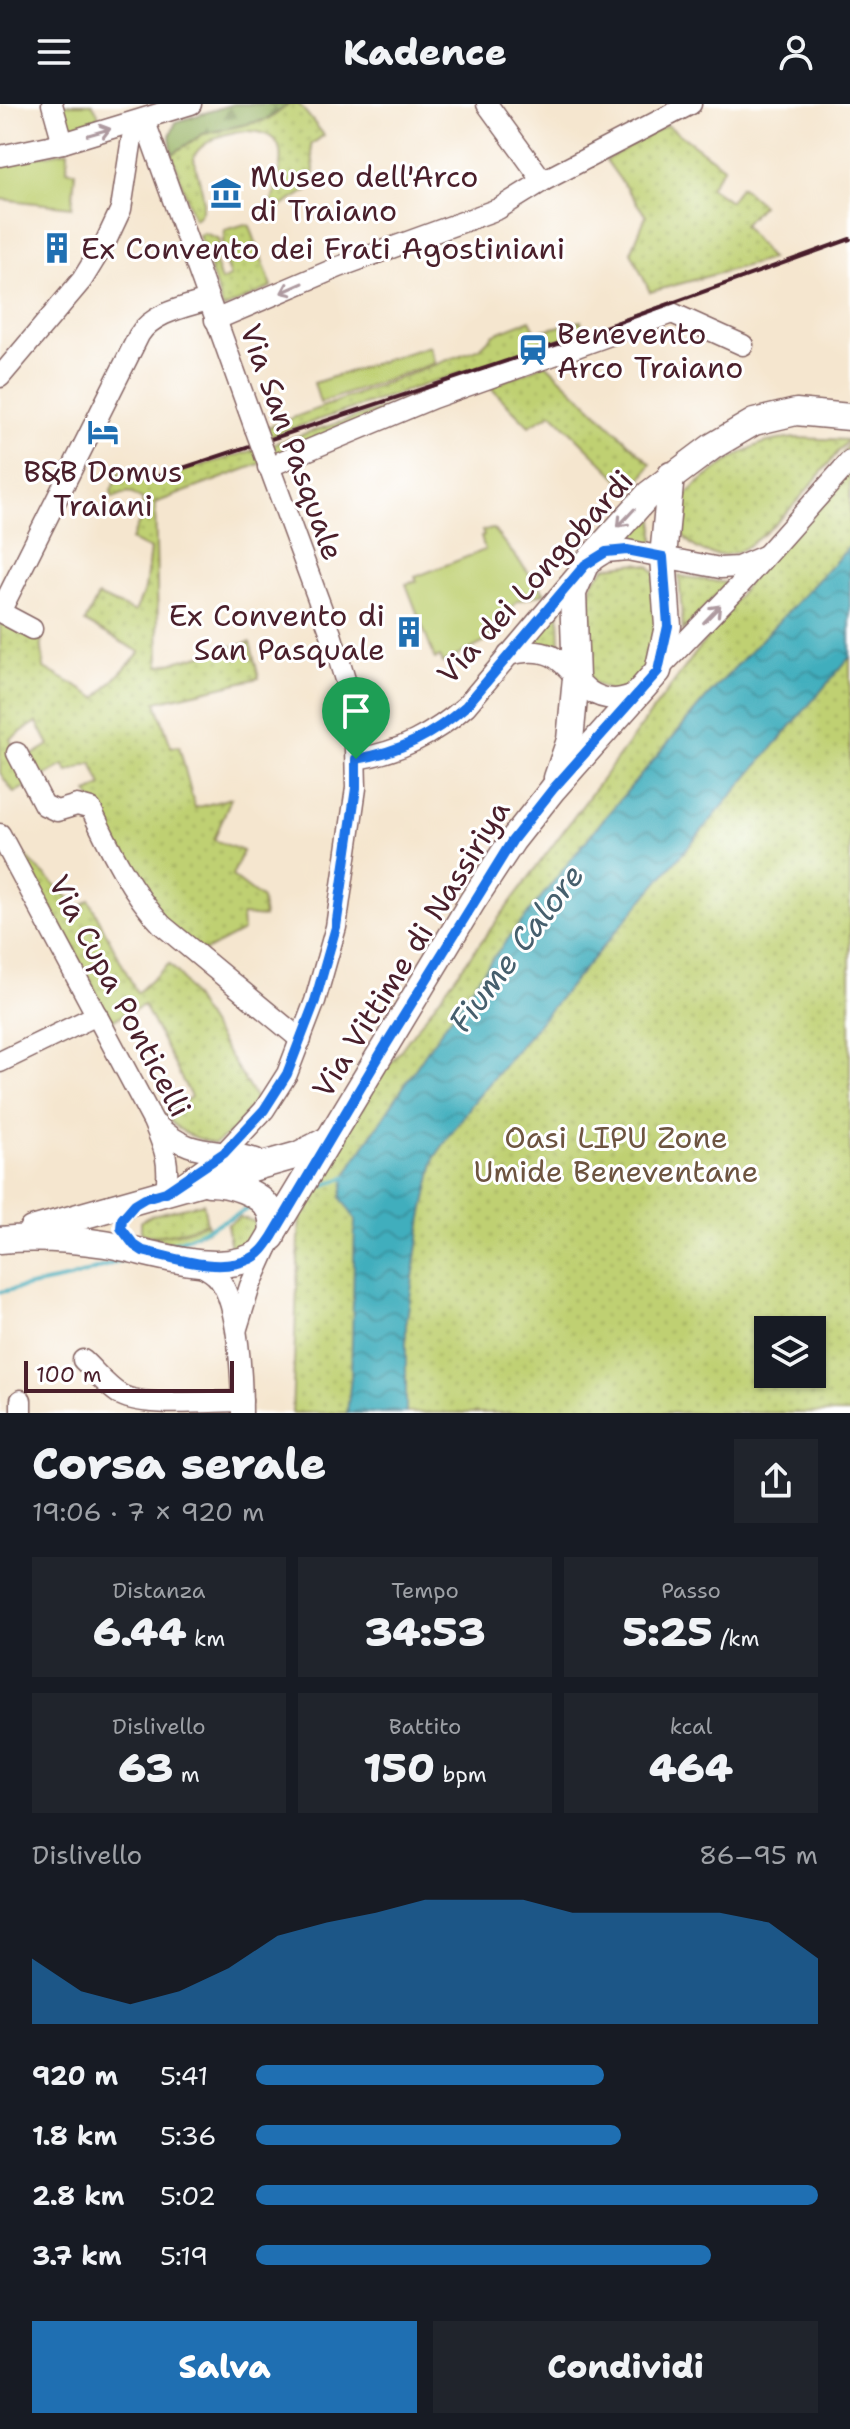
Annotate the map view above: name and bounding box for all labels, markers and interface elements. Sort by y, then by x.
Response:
text: Kadence [343,28,507,77]
icon: menu [32,30,76,74]
icon: person [774,30,818,74]
one-way arrow [86,124,112,139]
place label: Museo dell'Arco di Traiano [250,156,478,231]
museum icon: Museo dell'Arco di Traiano [209,176,243,210]
place label: Ex Convento dei Frati Agostiniani [81,228,565,269]
building icon: Ex Convento dei Frati Agostiniani [40,231,74,265]
one-way arrow [280,282,304,297]
place label: Benevento Arco Traiano [557,313,743,388]
street label: Via San Pasquale [230,318,354,566]
station icon: Benevento Arco Traiano [516,333,550,367]
hotel icon: B&B Domus Traiani [86,415,120,449]
place label: B&B Domus Traiani [23,451,183,526]
street label: Via dei Longobardi [428,461,642,693]
one-way arrow [617,508,636,528]
place label: Ex Convento di San Pasquale [169,595,385,670]
one-way arrow [702,605,720,625]
building icon: Ex Convento di San Pasquale [392,615,426,649]
pin [322,677,390,759]
icon: arrive [334,689,378,733]
street label: Via Vittime di Nassiriya [303,792,520,1106]
water label: Fiume Calore [438,855,594,1041]
street label: Via Cupa Ponticelli [39,868,201,1124]
park label: Oasi LIPU Zone Umide Beneventane [473,1117,759,1192]
map controls [754,1316,826,1388]
button: layers [754,1316,826,1388]
scale bar [24,1357,234,1393]
text: 100 m [36,1360,102,1389]
text: Corsa serale [32,1434,326,1493]
button: share [734,1439,818,1523]
text: 19:06 · 7 × 920 m [32,1494,265,1529]
text: Distanza [112,1576,206,1605]
text: Tempo [391,1576,459,1605]
text: Passo [661,1576,721,1605]
text: 6.44 [93,1605,186,1659]
text: 34:53 [364,1605,486,1659]
text: 5:25 [623,1605,713,1659]
text: km [186,1624,225,1653]
text: /km [713,1624,759,1653]
text: Dislivello [112,1712,206,1741]
text: Battito [389,1712,461,1741]
text: kcal [670,1712,712,1741]
text: 63 [118,1741,173,1795]
text: 150 [363,1741,435,1795]
text: 464 [649,1741,733,1795]
text: m [173,1760,200,1789]
text: bpm [435,1760,487,1789]
text: Dislivello [32,1837,142,1872]
text: 86–95 m [699,1837,818,1872]
text: 920 m [32,2058,118,2093]
text: 5:41 [160,2058,208,2093]
text: 1.8 km [32,2118,117,2153]
text: 5:36 [160,2118,216,2153]
text: 2.8 km [32,2178,125,2213]
text: 5:02 [160,2178,216,2213]
text: 3.7 km [32,2238,122,2273]
text: 5:19 [160,2238,208,2273]
button: Salva [32,2321,417,2413]
button: Condividi [433,2321,818,2413]

